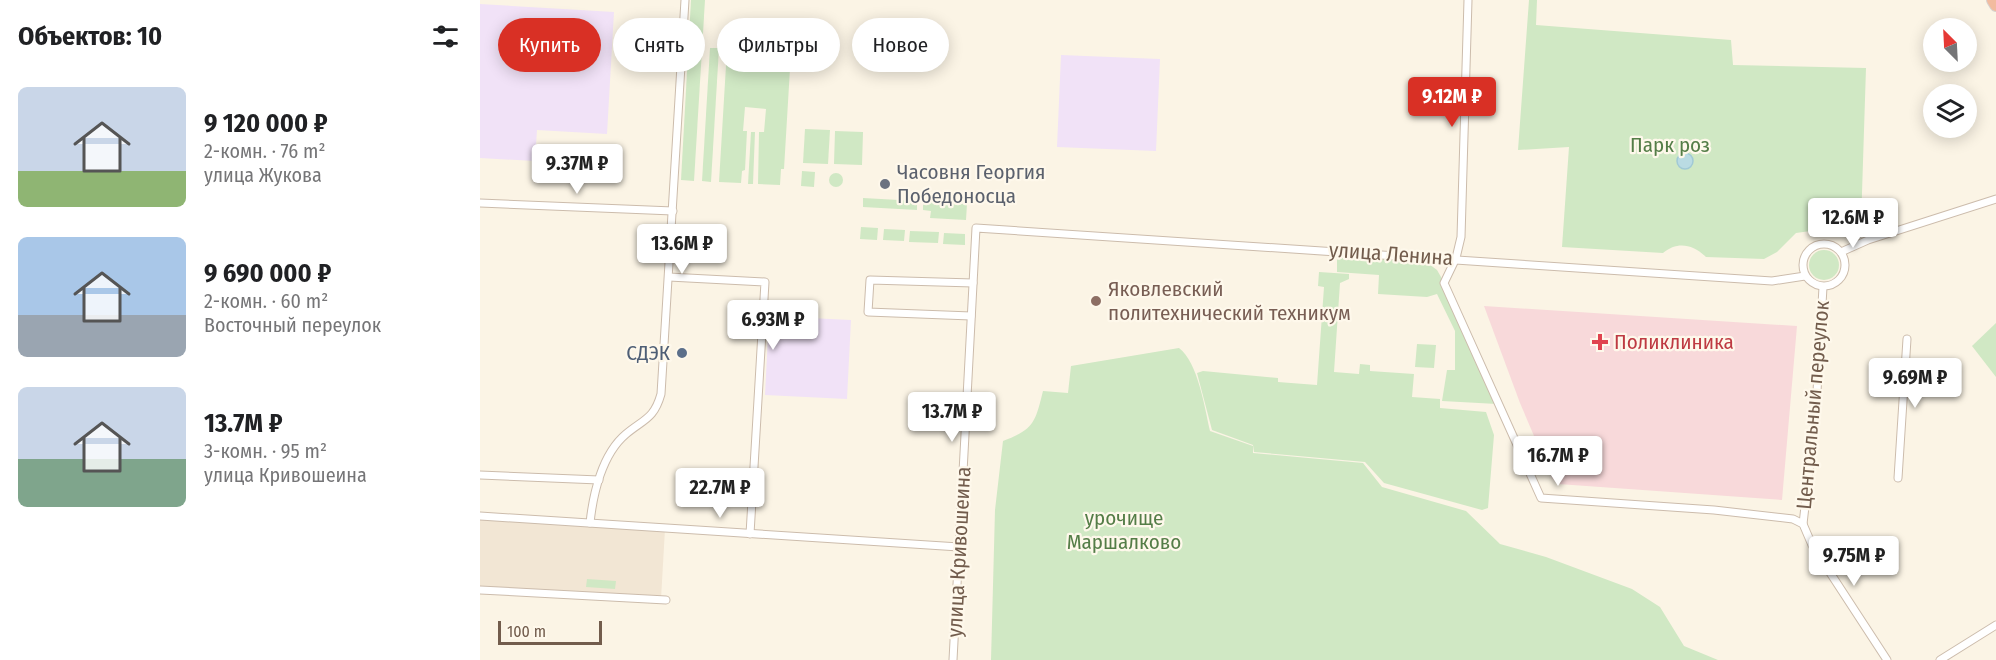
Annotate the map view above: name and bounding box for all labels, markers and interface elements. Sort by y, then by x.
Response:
chip: Купить [498,18,601,72]
chip: Снять [613,18,705,72]
chip: Фильтры [717,18,840,72]
chip: Новое [852,18,949,72]
north arrow [1923,18,1977,72]
map controls [1923,18,1977,138]
icon: filters [429,20,462,53]
text: Объектов: 10 [18,21,162,52]
pin: 9.12M ₽ [1397,77,1507,128]
text: 9.12M ₽ [1422,84,1482,108]
button: layers [1923,84,1977,138]
text: 9 120 000 ₽ [204,108,328,139]
icon: home [66,111,138,183]
park label: Парк роз [1630,132,1710,158]
text: 2-комн. · 76 m² [204,139,325,163]
pin: 9.37M ₽ [522,144,632,195]
text: 9.37M ₽ [546,151,608,175]
place label: Часовня Георгия Победоносца [897,159,1046,209]
text: улица Жукова [204,163,322,187]
marker: Часовня Георгия Победоносца [878,177,892,191]
pin: 12.6M ₽ [1798,198,1908,249]
text: 12.6M ₽ [1822,205,1884,229]
pin: 13.6M ₽ [627,224,737,275]
text: 13.6M ₽ [651,231,713,255]
street label: улица Ленина [1328,237,1454,271]
text: 9 690 000 ₽ [204,258,331,289]
icon: home [66,261,138,333]
place label: Яковлевский политехнический техникум [1108,276,1351,326]
text: 2-комн. · 60 m² [204,289,328,313]
marker: Яковлевский политехнический техникум [1089,294,1103,308]
street label: Центральный переулок [1791,299,1835,511]
pin: 6.93M ₽ [718,300,828,351]
text: 6.93M ₽ [741,307,805,331]
text: Восточный переулок [204,313,381,337]
place label: Поликлиника [1614,329,1734,355]
marker: Поликлиника [1591,333,1609,351]
place label: СДЭК [626,340,671,366]
marker: СДЭК [675,346,689,360]
pin: 9.69M ₽ [1860,358,1970,409]
text: 9.69M ₽ [1883,365,1947,389]
pin: 13.7M ₽ [897,392,1007,443]
text: 13.7M ₽ [922,399,982,423]
text: 13.7M ₽ [204,408,283,439]
icon: home [66,411,138,483]
pin: 16.7M ₽ [1503,436,1613,487]
text: 3-комн. · 95 m² [204,439,327,463]
text: 16.7M ₽ [1527,443,1589,467]
text: улица Кривошеина [204,463,367,487]
street label: улица Кривошеина [942,466,976,638]
pin: 22.7M ₽ [665,468,775,519]
text: 22.7M ₽ [690,475,751,499]
park label: урочище Маршалково [1067,505,1181,555]
pin: 9.75M ₽ [1799,536,1909,587]
text: 9.75M ₽ [1823,543,1885,567]
scale bar [498,618,602,646]
text: 100 m [507,622,546,641]

